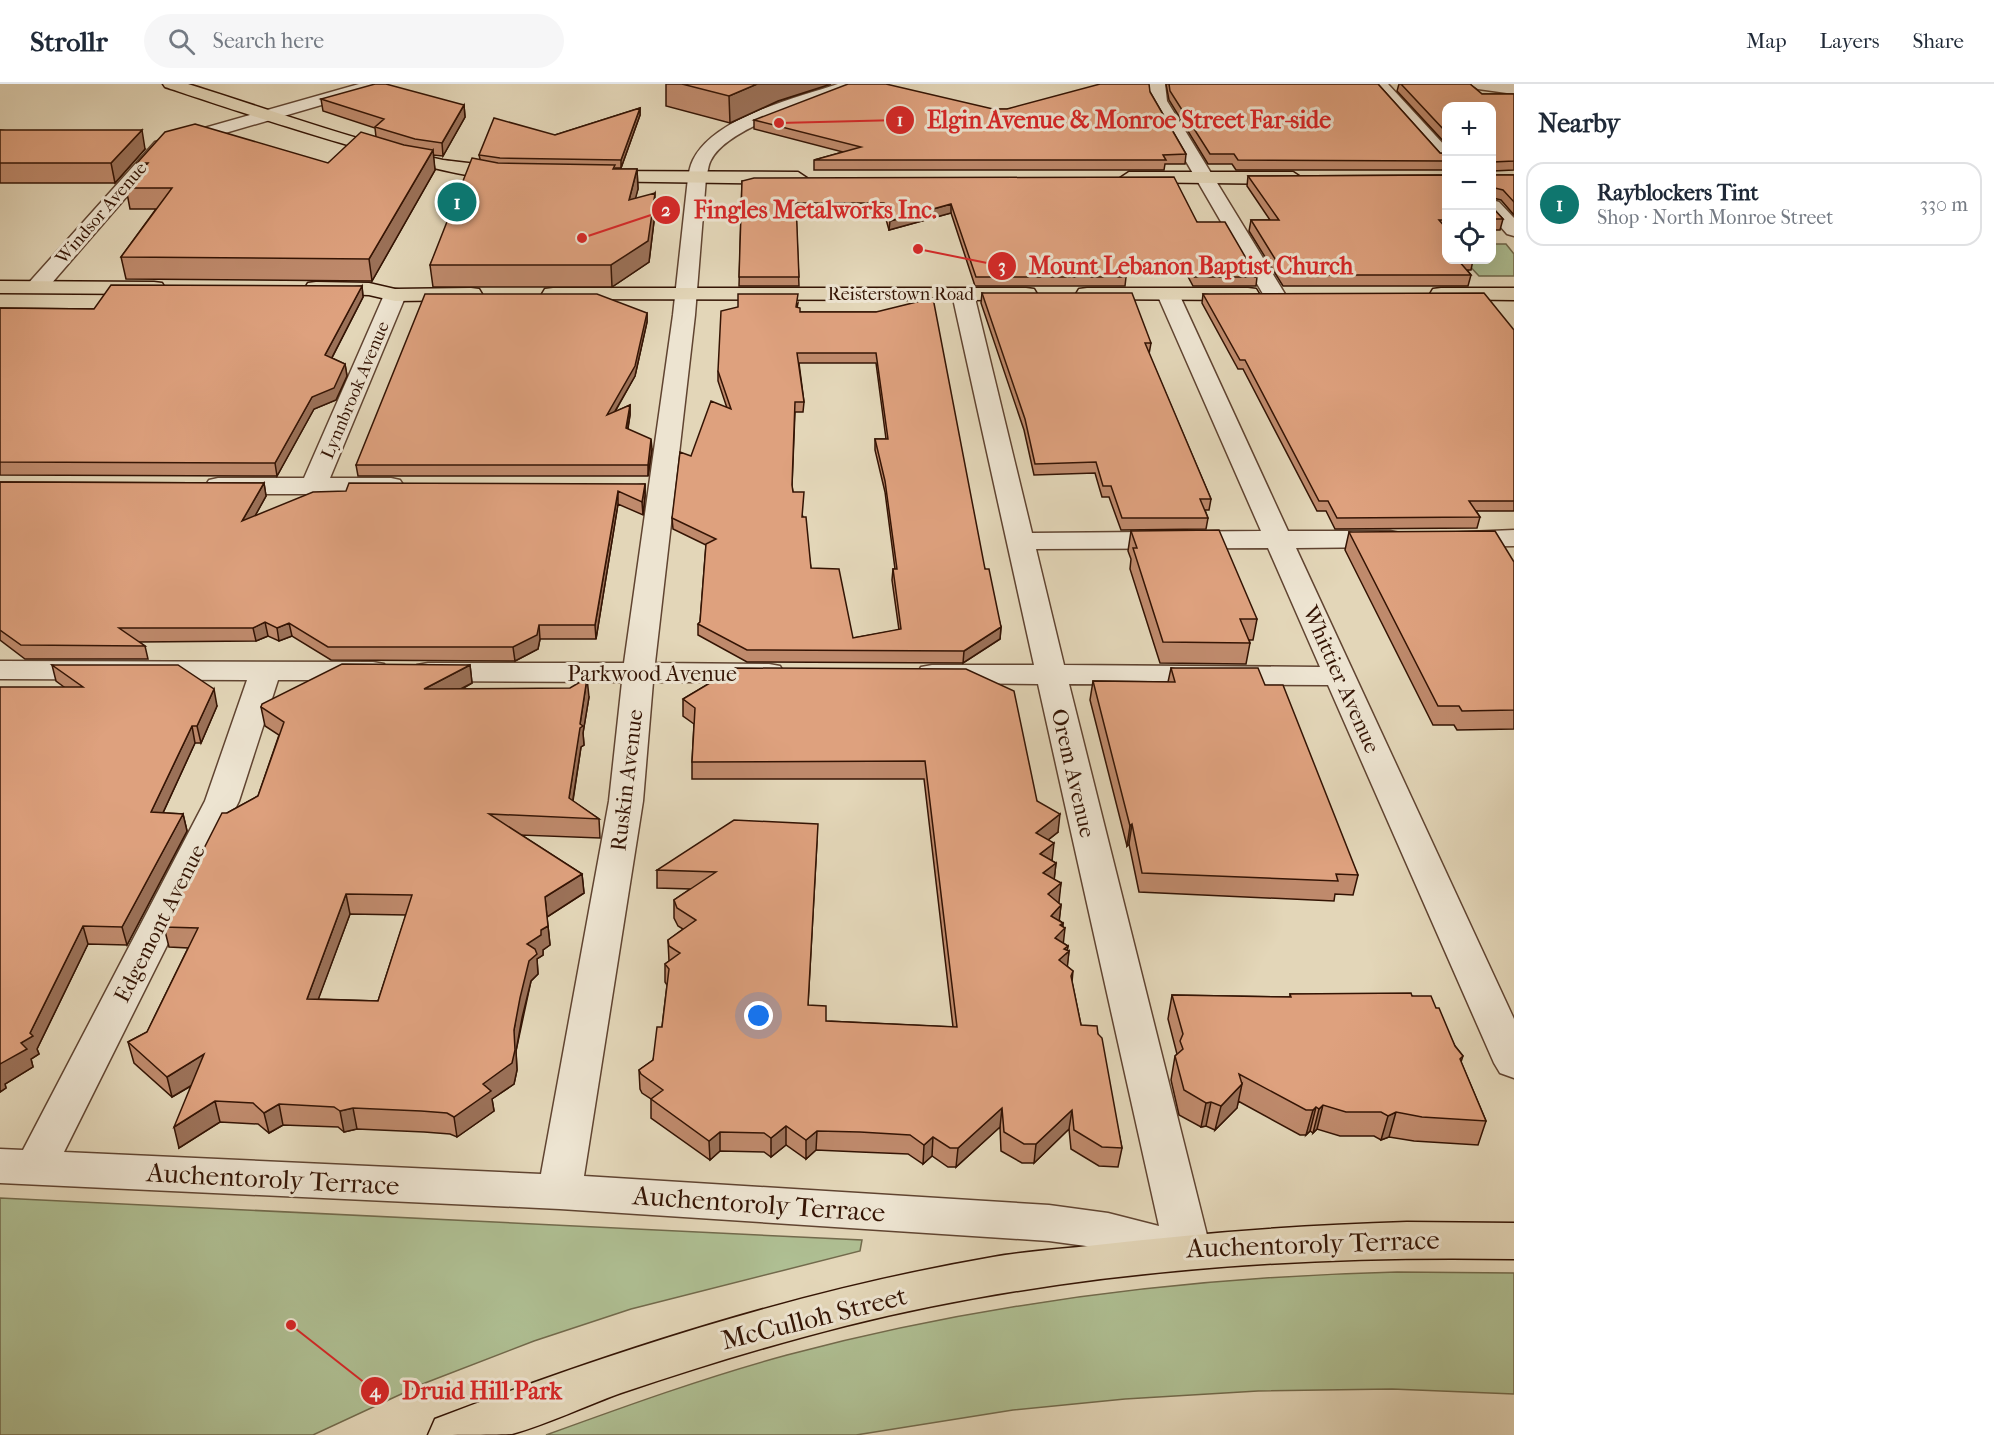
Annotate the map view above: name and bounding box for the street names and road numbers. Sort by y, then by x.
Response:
street label: Windsor Avenue [51,158,151,269]
street label: Reisterstown Road [828,284,974,305]
street label: Lynnbrook Avenue [317,318,394,462]
street label: Whittier Avenue [1297,601,1385,757]
street label: Parkwood Avenue [567,661,737,687]
street label: Orem Avenue [1046,706,1101,840]
street label: Ruskin Avenue [605,708,649,852]
street label: Edgemont Avenue [109,840,211,1007]
street label: Auchentoroly Terrace [145,1156,400,1202]
street label: Auchentoroly Terrace [631,1179,886,1229]
street label: Auchentoroly Terrace [1185,1224,1440,1264]
street label: McCulloh Street [718,1279,910,1357]

